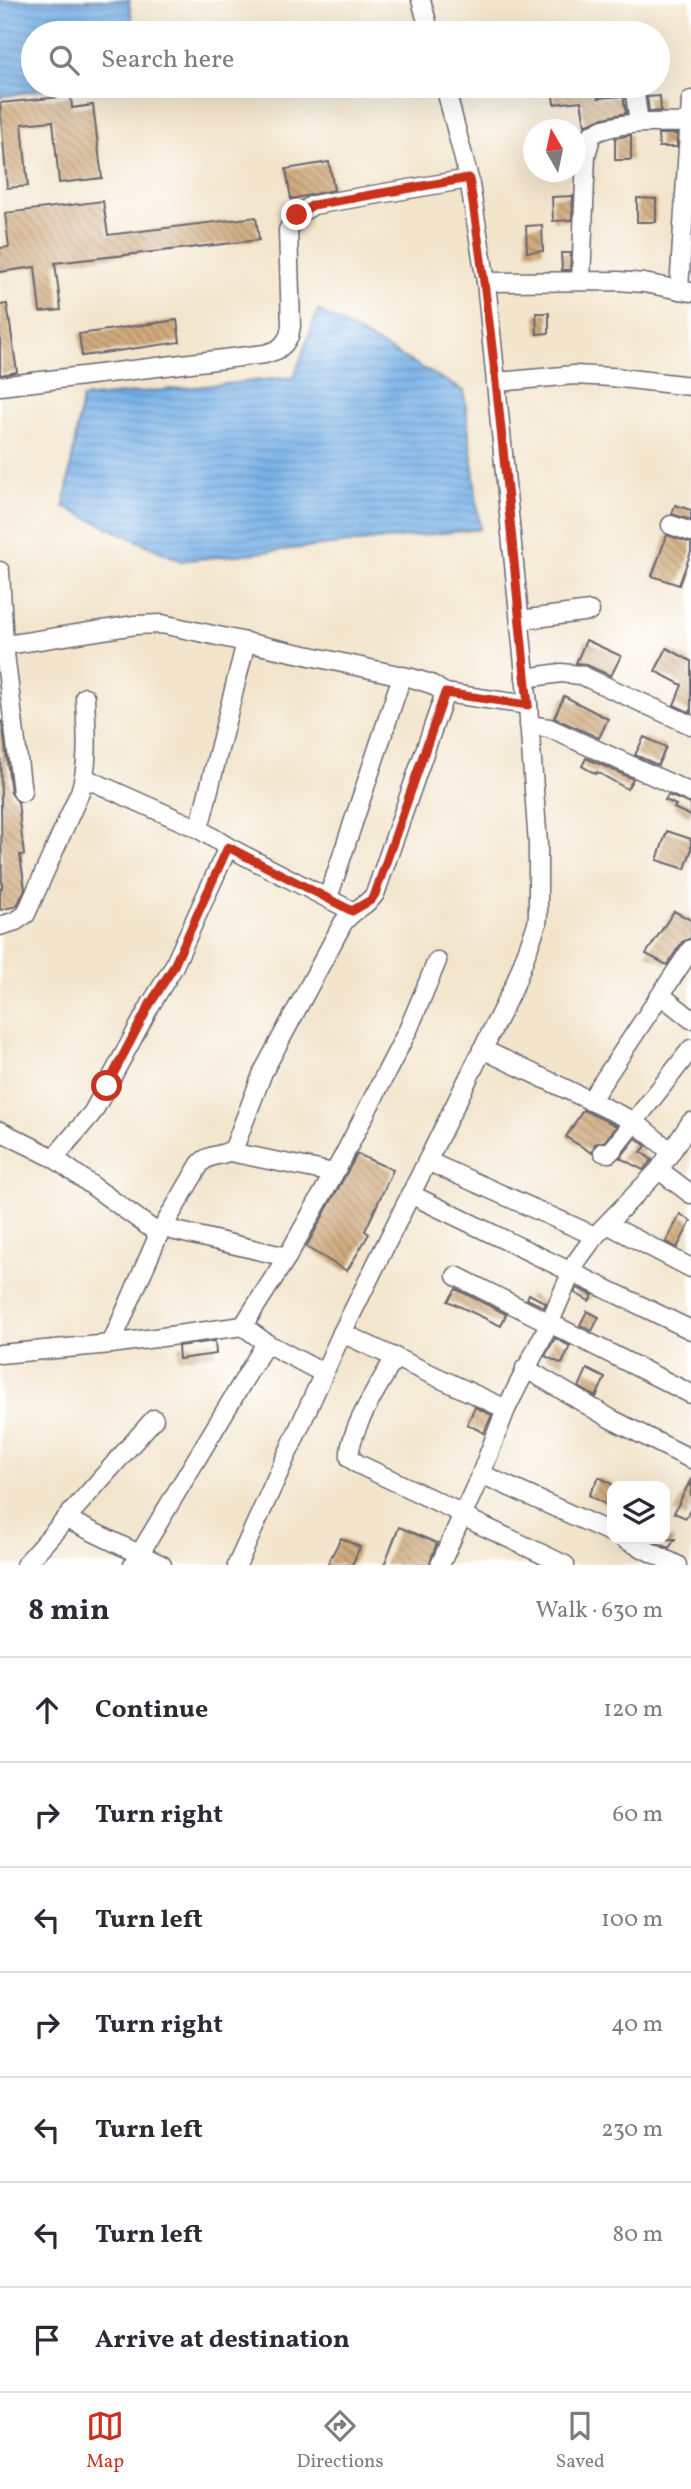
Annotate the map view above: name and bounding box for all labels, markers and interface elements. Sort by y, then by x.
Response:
search box [21,21,670,98]
icon: search [45,41,83,79]
text: Search here [101,42,234,78]
north arrow [523,119,586,182]
route end [281,199,312,230]
route start [91,1070,122,1101]
map controls [607,1481,670,1544]
button: layers [607,1481,670,1544]
text: 8 min [28,1590,110,1632]
text: Walk · 630 m [536,1595,663,1627]
icon: ahead [28,1691,66,1729]
text: Continue [95,1692,208,1728]
text: 120 m [603,1694,663,1726]
icon: right [28,1796,66,1834]
text: Turn right [95,1797,223,1833]
text: 60 m [613,1799,663,1831]
icon: left [28,1901,66,1939]
text: Turn left [95,1902,203,1938]
text: 100 m [601,1904,663,1936]
icon: right [28,2006,66,2044]
text: Turn right [95,2007,223,2043]
text: 40 m [611,2009,663,2041]
icon: left [28,2111,66,2149]
text: Turn left [95,2112,203,2148]
text: 230 m [601,2114,663,2146]
icon: left [28,2216,66,2254]
text: Turn left [95,2217,203,2253]
text: 80 m [613,2219,663,2251]
icon: arrive [28,2321,66,2359]
text: Arrive at destination [95,2322,350,2358]
tab: Map [86,2407,124,2475]
tab: Directions [297,2407,384,2475]
tab: Saved [556,2407,605,2475]

